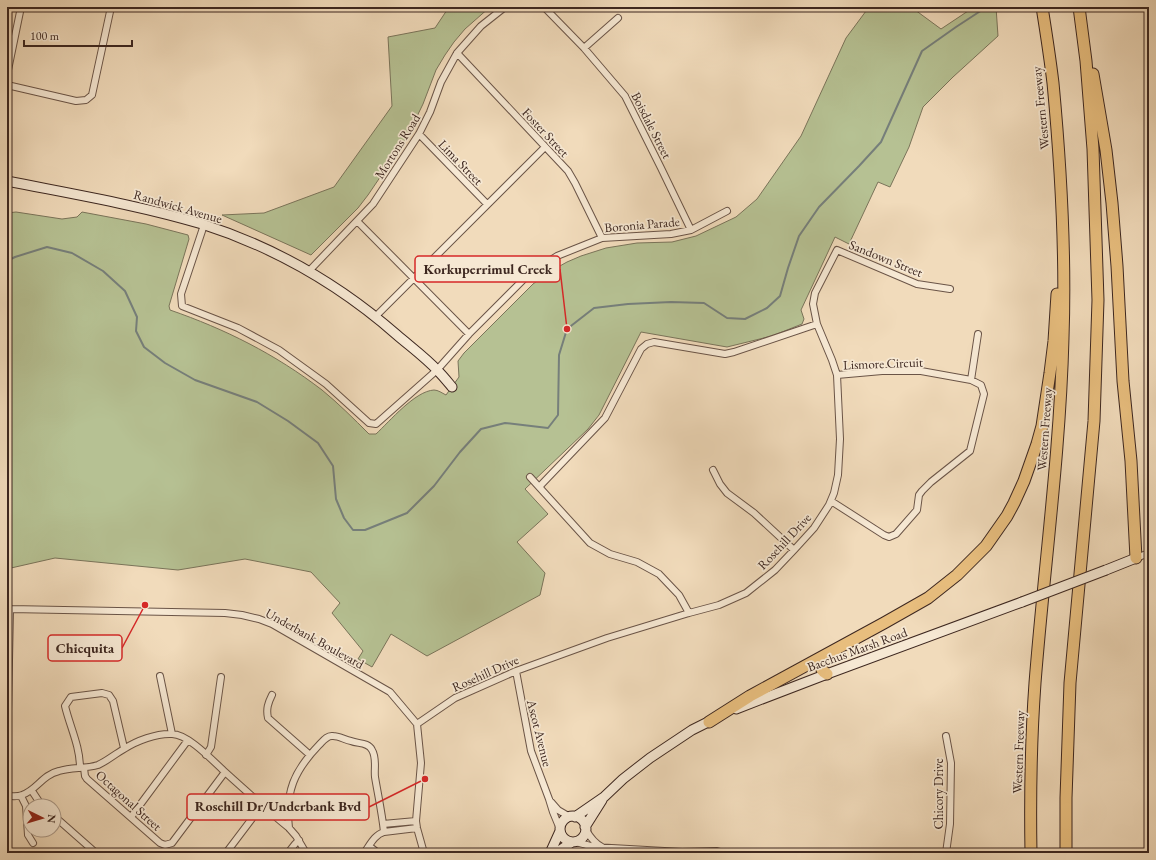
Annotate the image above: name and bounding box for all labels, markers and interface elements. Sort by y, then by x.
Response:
scale bar [24,22,132,48]
text: 100 m [30,28,60,44]
street label: Western Freeway [1028,65,1053,150]
street label: Boisdale Street [628,89,676,161]
street label: Foster Street [518,104,573,161]
street label: Mortons Road [371,110,424,182]
street label: Lima Street [435,136,487,189]
street label: Randwick Avenue [132,186,224,227]
street label: Boronia Parade [604,213,680,236]
street label: Sandown Street [847,236,925,281]
callout: Korkuperrimul Creek [415,256,560,282]
text: Korkuperrimul Creek [423,260,553,278]
street label: Lismore Circuit [843,354,923,373]
street label: Western Freeway [1033,387,1056,471]
street label: Rosehill Drive [754,509,815,573]
street label: Underbank Boulevard [262,604,367,673]
street label: Bacchus Marsh Road [805,623,910,675]
callout: Chicquita [48,635,122,661]
text: Chicquita [56,639,115,657]
street label: Rosehill Drive [449,651,521,696]
street label: Ascot Avenue [523,697,556,768]
street label: Western Freeway [1009,710,1028,794]
street label: Chicory Drive [930,759,947,829]
street label: Octagonal Street [92,766,165,834]
callout: Rosehill Dr/Underbank Bvd [187,794,369,820]
text: Rosehill Dr/Underbank Bvd [195,797,361,815]
north arrow [22,798,62,838]
text: N [45,814,59,824]

